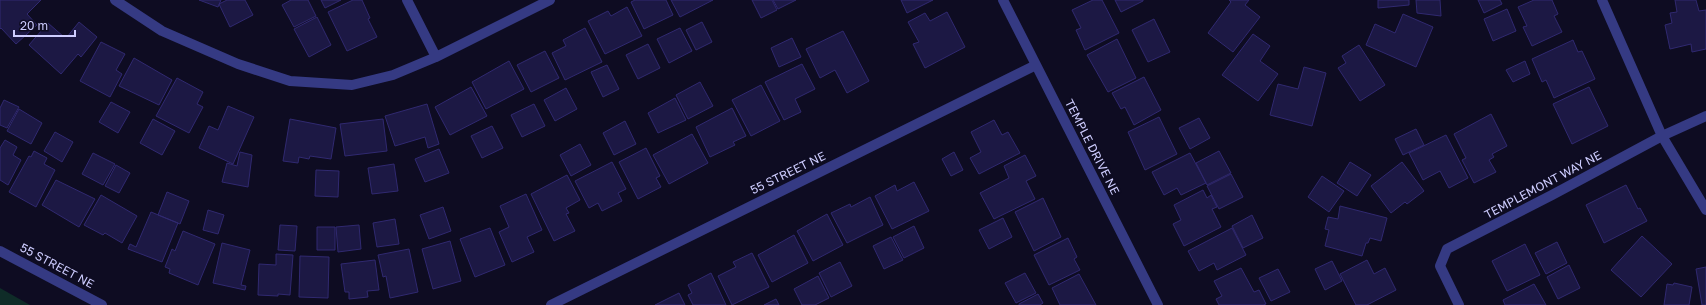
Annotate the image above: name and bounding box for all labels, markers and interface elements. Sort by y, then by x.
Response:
scale bar [14,12,75,38]
text: 20 m [20,18,48,33]
street label: TEMPLE DRIVE NE [1062,96,1123,197]
street label: TEMPLEMONT WAY NE [1482,147,1604,222]
street label: 55 STREET NE [748,148,828,197]
street label: 55 STREET NE [18,240,97,291]

